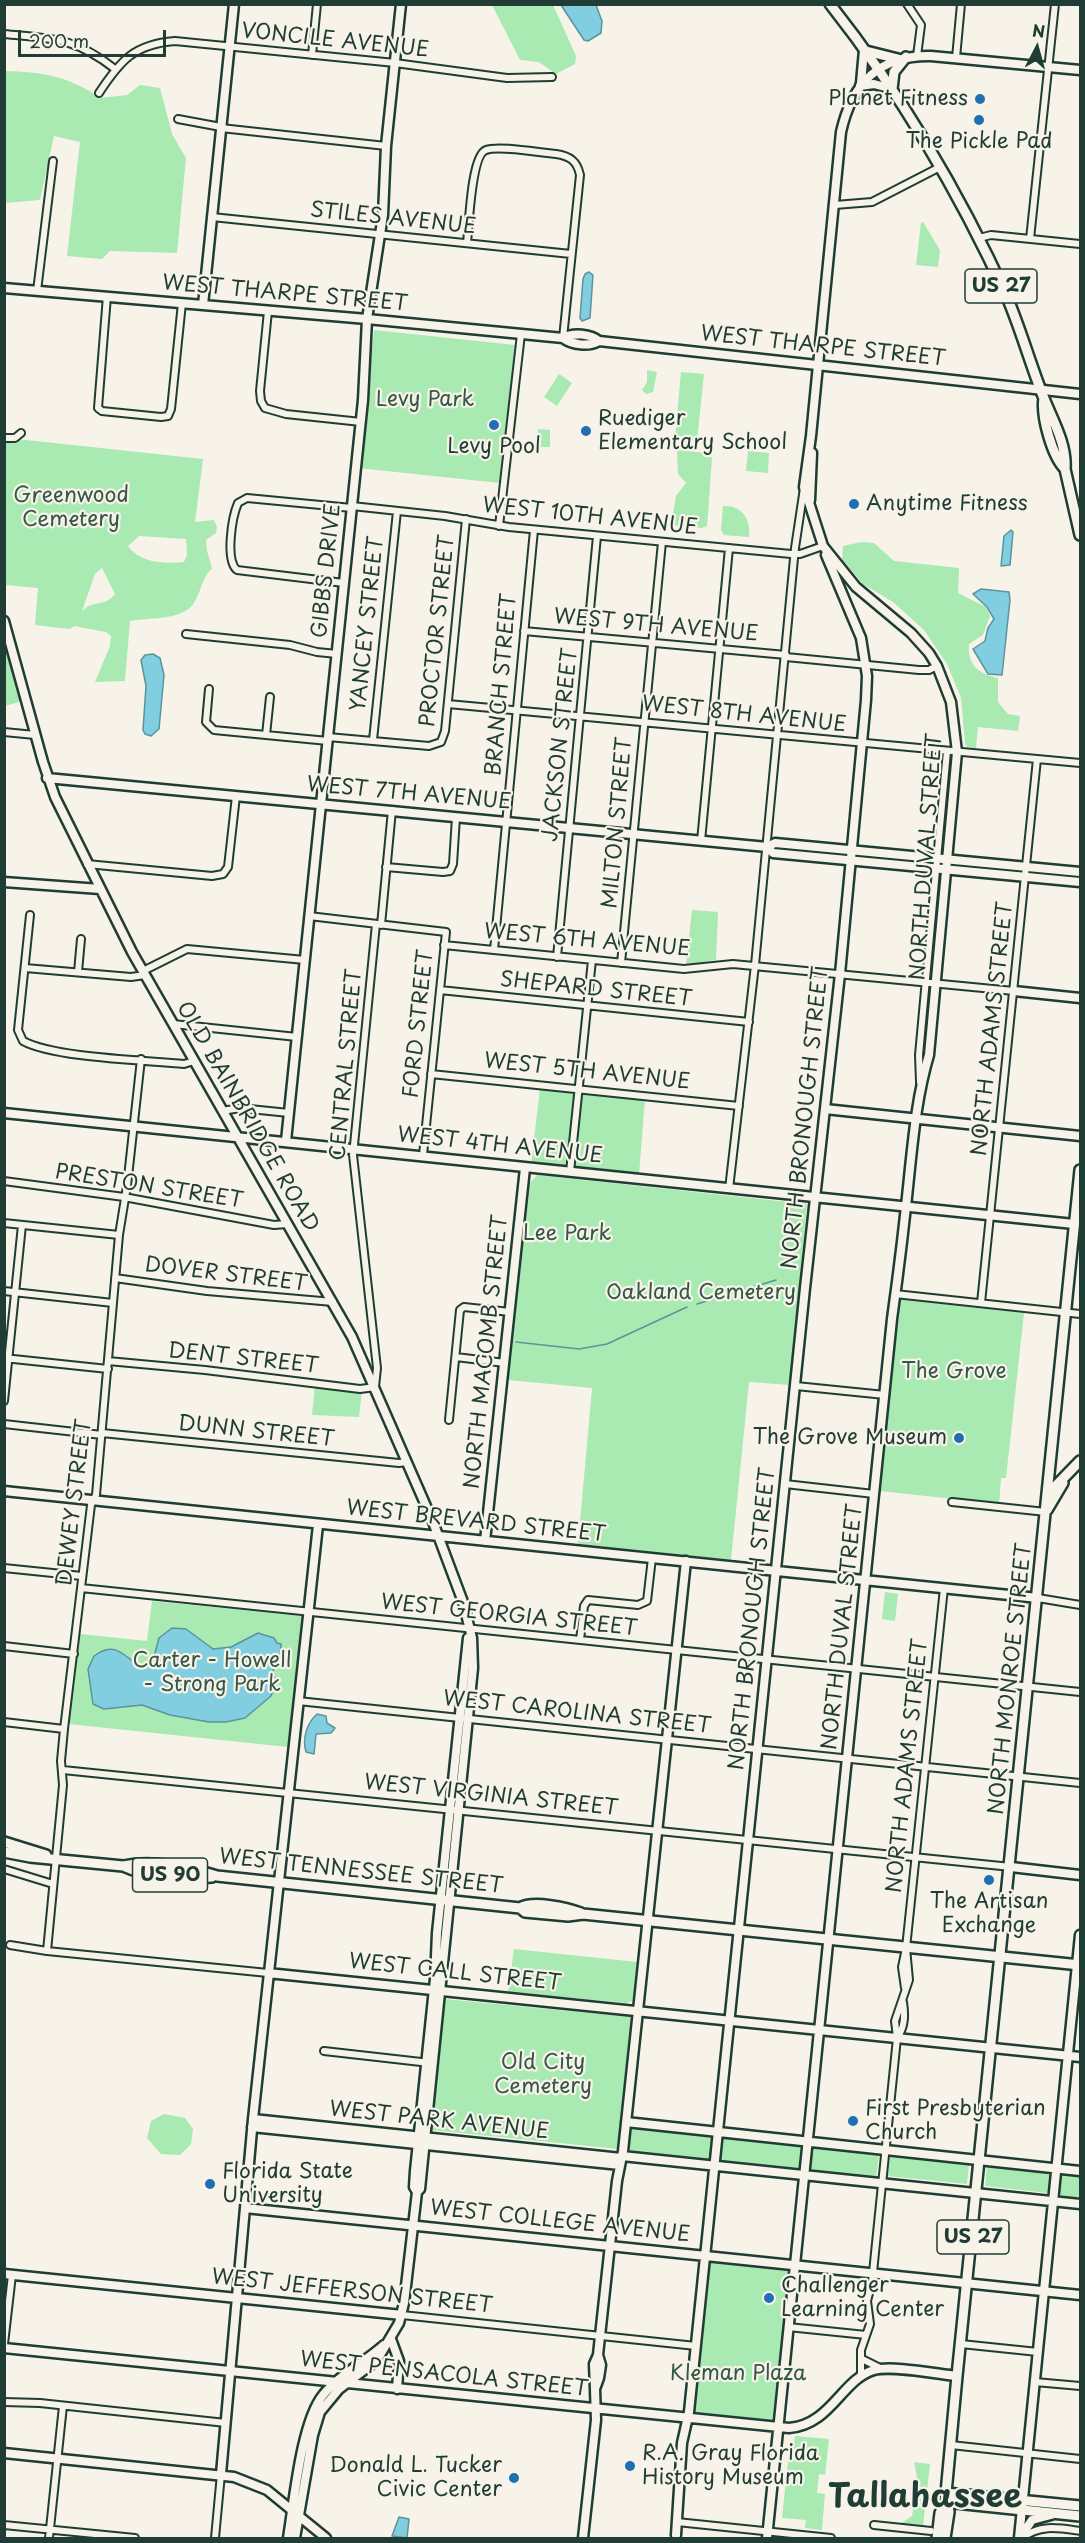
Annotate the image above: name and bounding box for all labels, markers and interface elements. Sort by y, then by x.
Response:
scale bar [21,18,170,56]
north arrow [1007,18,1067,78]
text: N [1031,18,1046,43]
street label: VONCILE AVENUE [240,19,430,63]
text: 200 m [29,27,89,54]
place label: Planet Fitness [828,86,968,112]
marker: Planet Fitness [973,92,987,106]
marker: The Pickle Pad [972,113,986,127]
place label: The Pickle Pad [905,129,1053,155]
street label: STILES AVENUE [309,198,477,240]
road number: US 27 [965,269,1037,303]
street label: WEST THARPE STREET [161,271,409,317]
street label: WEST THARPE STREET [699,322,947,372]
park label: Levy Park [376,387,474,413]
place label: Ruediger Elementary School [598,406,787,456]
marker: Levy Pool [487,418,501,432]
marker: Ruediger Elementary School [579,424,593,438]
place label: Levy Pool [447,434,541,460]
park label: Greenwood Cemetery [13,483,129,533]
place label: Anytime Fitness [866,491,1028,517]
street label: WEST 10TH AVENUE [481,493,699,541]
marker: Anytime Fitness [847,497,861,511]
street label: GIBBS DRIVE [307,503,347,639]
street label: PROCTOR STREET [415,534,461,728]
street label: YANCEY STREET [346,535,390,713]
street label: BRANCH STREET [481,593,523,777]
street label: WEST 9TH AVENUE [553,605,759,647]
street label: JACKSON STREET [538,647,584,843]
street label: WEST 8TH AVENUE [641,692,847,738]
street label: NORTH DUVAL STREET [906,733,948,981]
street label: MILTON STREET [598,736,638,910]
street label: WEST 7TH AVENUE [306,773,512,815]
street label: NORTH ADAMS STREET [967,901,1019,1157]
street label: WEST 6TH AVENUE [483,919,691,963]
street label: FORD STREET [399,949,439,1099]
street label: NORTH BRONOUGH STREET [778,966,834,1270]
street label: SHEPARD STREET [499,967,693,1013]
street label: CENTRAL STREET [326,968,368,1162]
street label: OLD BAINBRIDGE ROAD [171,997,323,1237]
street label: WEST 5TH AVENUE [483,1049,691,1095]
street label: WEST 4TH AVENUE [396,1123,604,1169]
street label: PRESTON STREET [53,1160,245,1214]
street label: NORTH MACOMB STREET [460,1214,514,1490]
park label: Lee Park [523,1221,611,1247]
street label: DOVER STREET [143,1253,309,1297]
park label: Oakland Cemetery [606,1280,796,1306]
street label: DENT STREET [166,1339,320,1379]
park label: The Grove [901,1359,1007,1385]
street label: DUNN STREET [177,1411,335,1453]
street label: DEWEY STREET [52,1418,98,1588]
place label: The Grove Museum [753,1425,947,1451]
marker: The Grove Museum [952,1431,966,1445]
street label: NORTH BRONOUGH STREET [725,1467,781,1771]
street label: WEST BREVARD STREET [345,1496,607,1548]
street label: NORTH DUVAL STREET [818,1503,868,1751]
street label: NORTH MONROE STREET [984,1542,1038,1816]
street label: WEST GEORGIA STREET [379,1590,639,1642]
street label: NORTH ADAMS STREET [882,1638,934,1894]
park label: Carter - Howell - Strong Park [133,1648,291,1698]
street label: WEST CAROLINA STREET [442,1686,712,1740]
street label: WEST VIRGINIA STREET [363,1770,619,1822]
street label: WEST TENNESSEE STREET [218,1845,504,1899]
road number: US 90 [132,1858,207,1892]
marker: The Artisan Exchange [982,1873,996,1887]
place label: The Artisan Exchange [930,1889,1048,1939]
street label: WEST CALL STREET [347,1949,563,1997]
park label: Old City Cemetery [494,2050,592,2100]
place label: First Presbyterian Church [865,2096,1046,2146]
street label: WEST PARK AVENUE [328,2097,550,2145]
marker: First Presbyterian Church [846,2114,860,2128]
place label: Florida State University [222,2159,353,2209]
marker: Florida State University [203,2177,217,2191]
street label: WEST COLLEGE AVENUE [429,2196,691,2248]
road number: US 27 [937,2220,1009,2254]
street label: WEST JEFFERSON STREET [210,2265,494,2319]
place label: Challenger Learning Center [781,2273,944,2323]
marker: Challenger Learning Center [762,2291,776,2305]
street label: WEST PENSACOLA STREET [299,2347,589,2403]
park label: Kleman Plaza [670,2361,806,2387]
place label: R.A. Gray Florida History Museum [642,2441,819,2491]
place label: Donald L. Tucker Civic Center [329,2453,502,2503]
marker: R.A. Gray Florida History Museum [623,2459,637,2473]
marker: Donald L. Tucker Civic Center [507,2471,521,2485]
district label: Tallahassee [828,2478,1022,2518]

